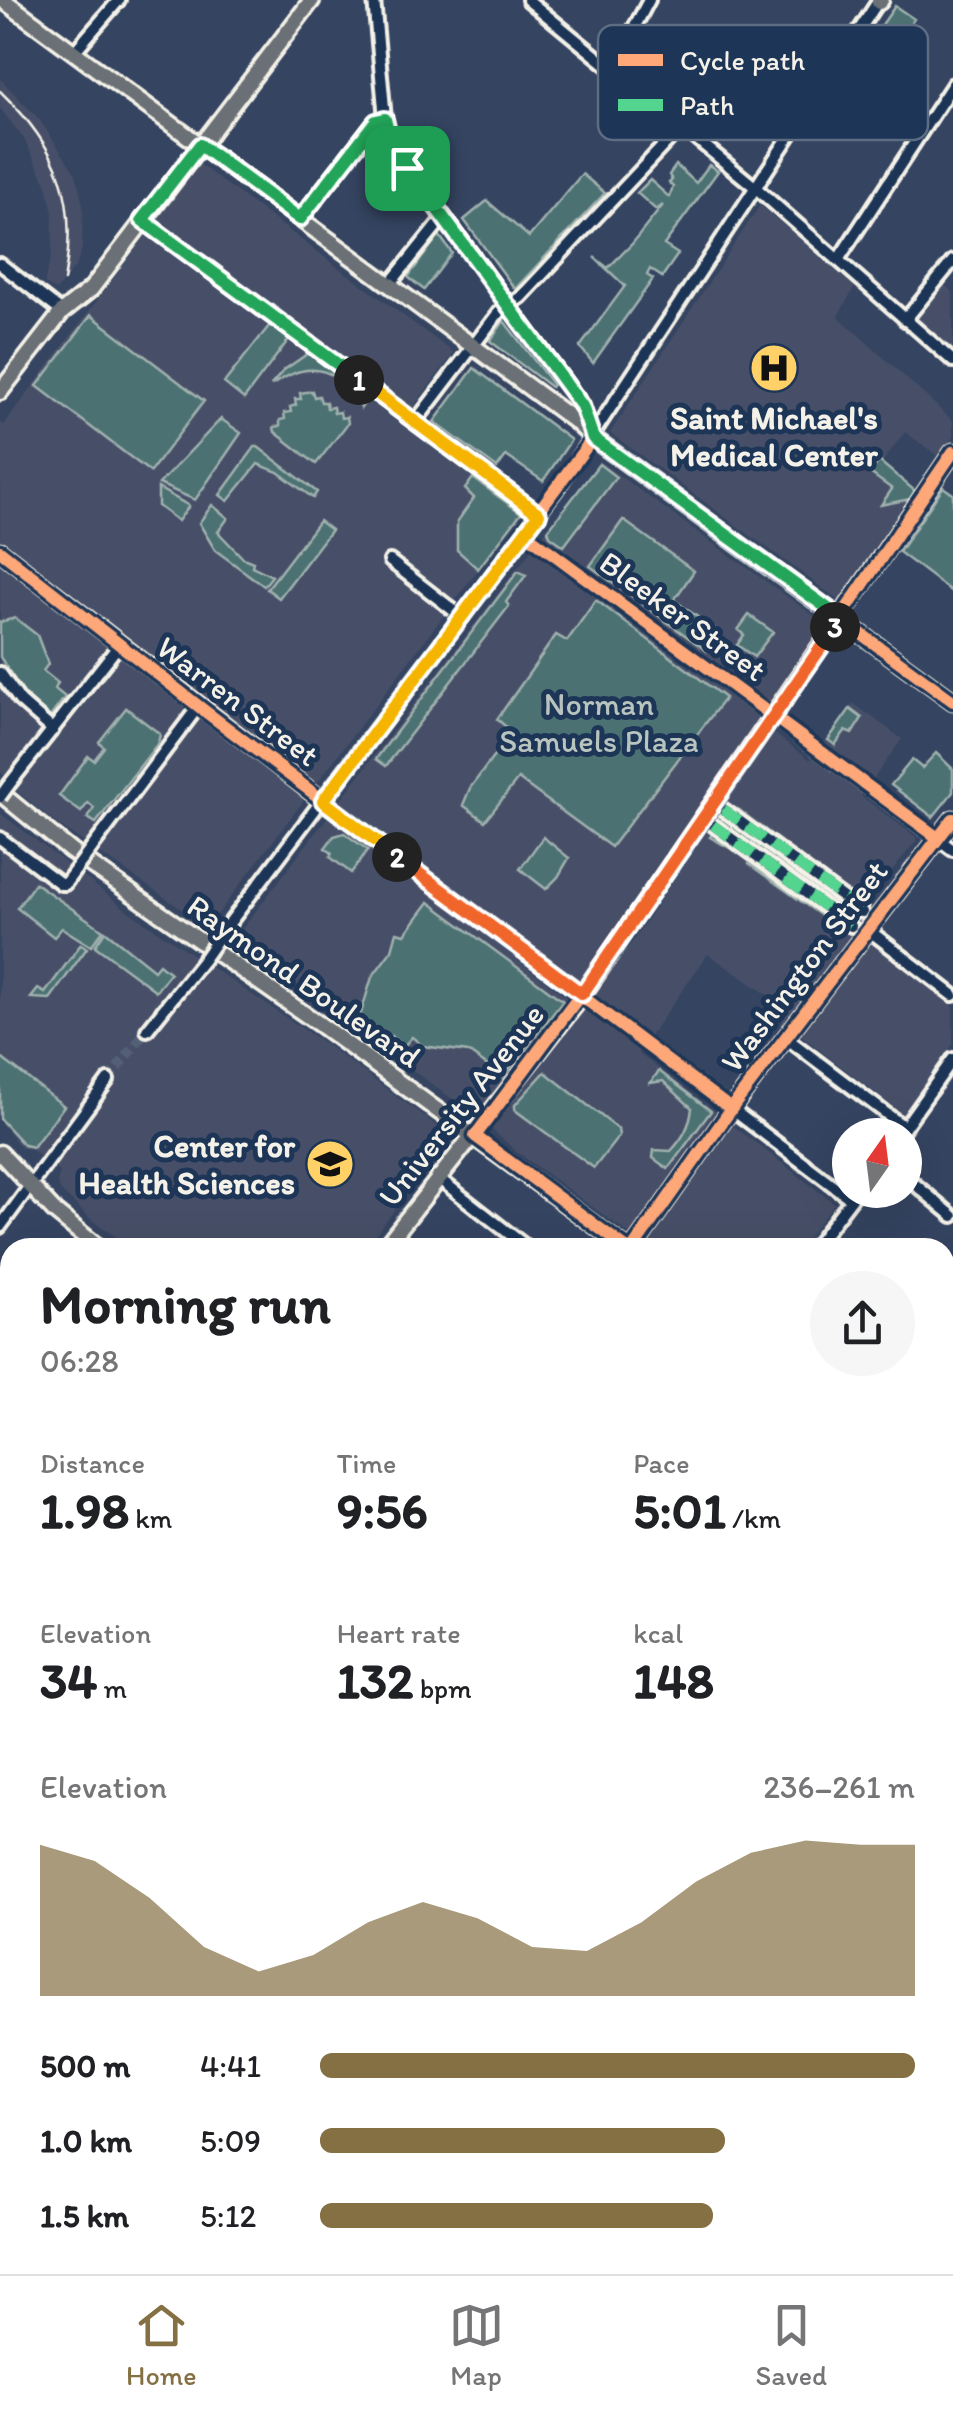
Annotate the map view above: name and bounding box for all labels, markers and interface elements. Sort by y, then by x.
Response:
legend [598,25,928,140]
text: Cycle path [680,43,805,77]
text: Path [680,88,734,122]
pin [365,126,450,211]
icon: arrive [380,141,435,196]
hospital icon: Saint Michael's Medical Center [748,342,800,394]
pin: 1 [334,355,384,405]
text: 1 [353,363,366,397]
place label: Saint Michael's Medical Center [670,399,879,474]
street label: Bleeker Street [592,543,774,689]
pin: 3 [810,602,860,652]
text: 3 [827,610,843,644]
street label: Warren Street [149,628,327,774]
park label: Norman Samuels Plaza [499,685,699,760]
pin: 2 [372,832,422,882]
text: 2 [390,840,404,874]
street label: Washington Street [712,853,896,1079]
street label: Raymond Boulevard [180,886,428,1076]
street label: University Avenue [370,996,552,1214]
north arrow [832,1118,922,1208]
map controls [832,1118,922,1208]
place label: Center for Health Sciences [78,1127,296,1202]
school or university icon: Center for Health Sciences [304,1138,356,1190]
text: Morning run [40,1271,331,1337]
button: share [810,1271,915,1376]
text: 06:28 [40,1342,119,1380]
text: Distance [40,1446,145,1480]
text: Time [337,1446,396,1480]
text: Pace [633,1446,689,1480]
text: 1.98 [40,1480,129,1541]
text: 9:56 [337,1480,428,1541]
text: 5:01 [633,1480,726,1541]
text: km [129,1501,172,1535]
text: /km [726,1501,781,1535]
text: Elevation [40,1616,151,1650]
text: Heart rate [337,1616,461,1650]
text: kcal [633,1616,683,1650]
text: 34 [40,1650,97,1711]
text: 132 [337,1650,413,1711]
text: 148 [633,1650,714,1711]
text: m [97,1671,127,1705]
text: bpm [413,1671,472,1705]
text: Elevation [40,1768,167,1806]
text: 236–261 m [763,1768,915,1806]
text: 500 m [40,2047,130,2085]
text: 4:41 [200,2047,261,2085]
text: 1.0 km [40,2122,132,2160]
text: 5:09 [200,2122,261,2160]
text: 1.5 km [40,2197,129,2235]
text: 5:12 [200,2197,256,2235]
tab: Home [126,2298,197,2392]
tab: Map [449,2298,504,2392]
tab: Saved [756,2298,827,2392]

